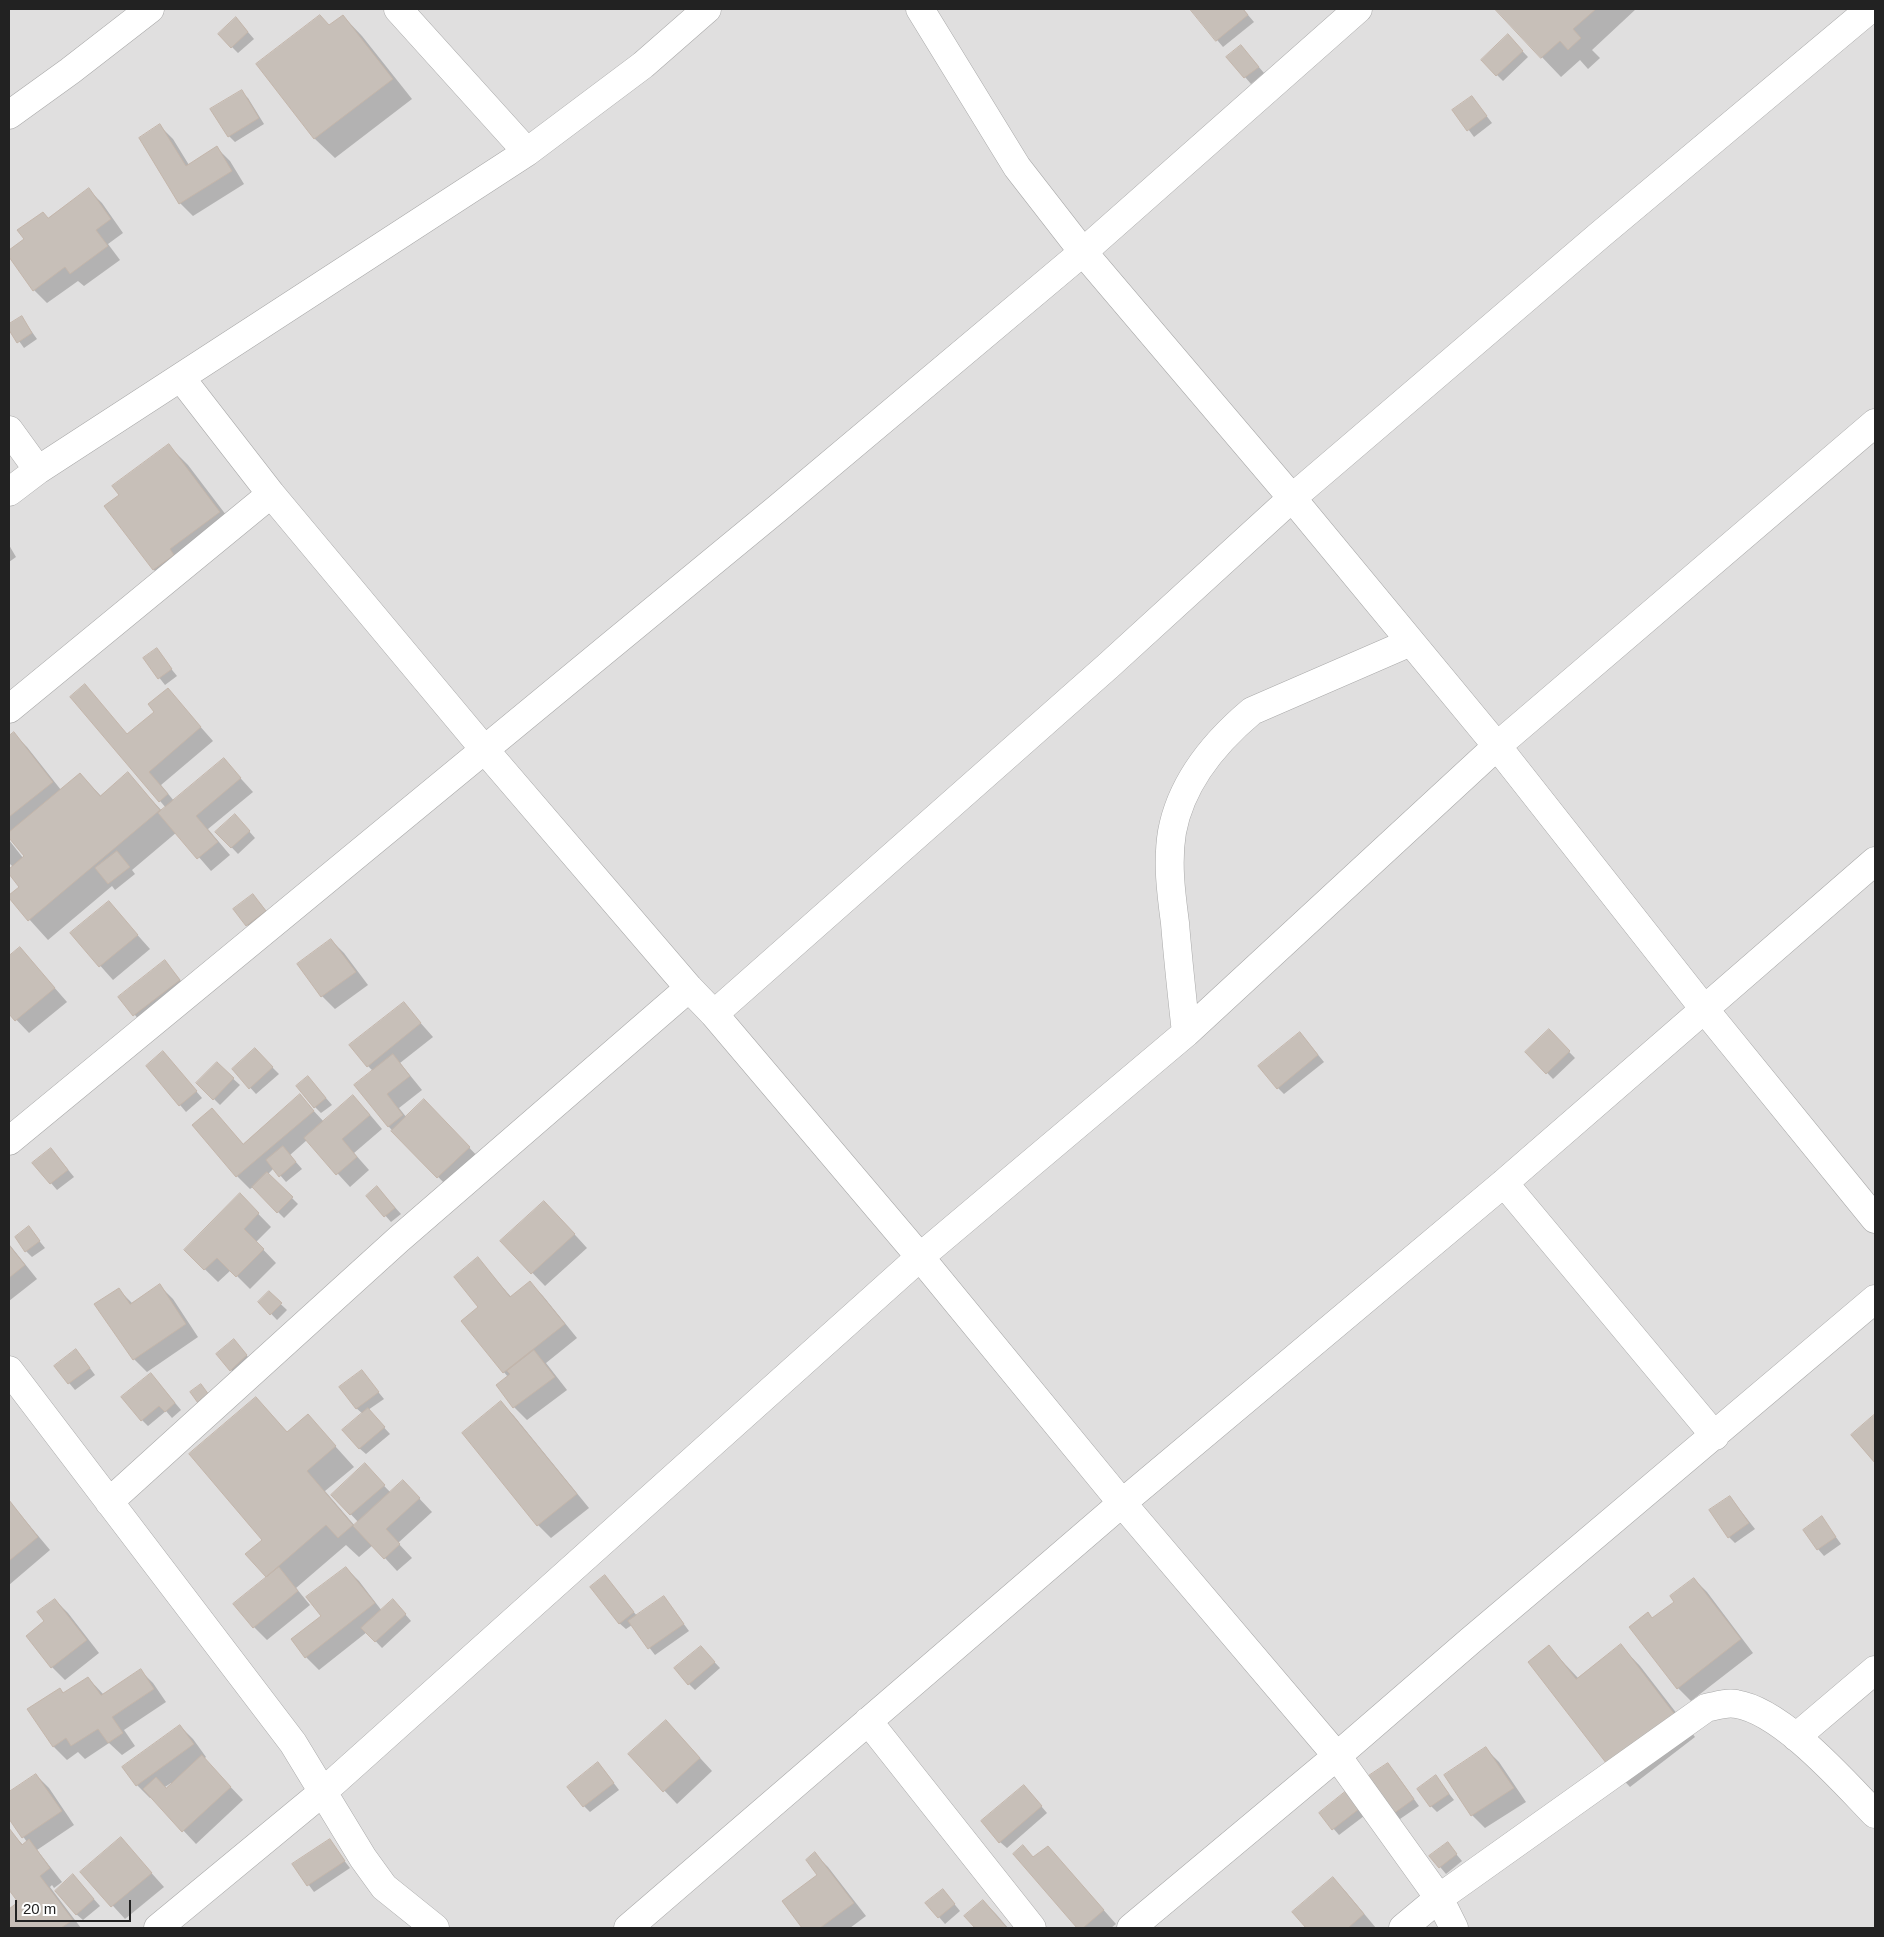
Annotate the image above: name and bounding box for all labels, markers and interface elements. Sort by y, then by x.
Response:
scale bar [18,1890,134,1922]
text: 20 m [23,1900,56,1917]

